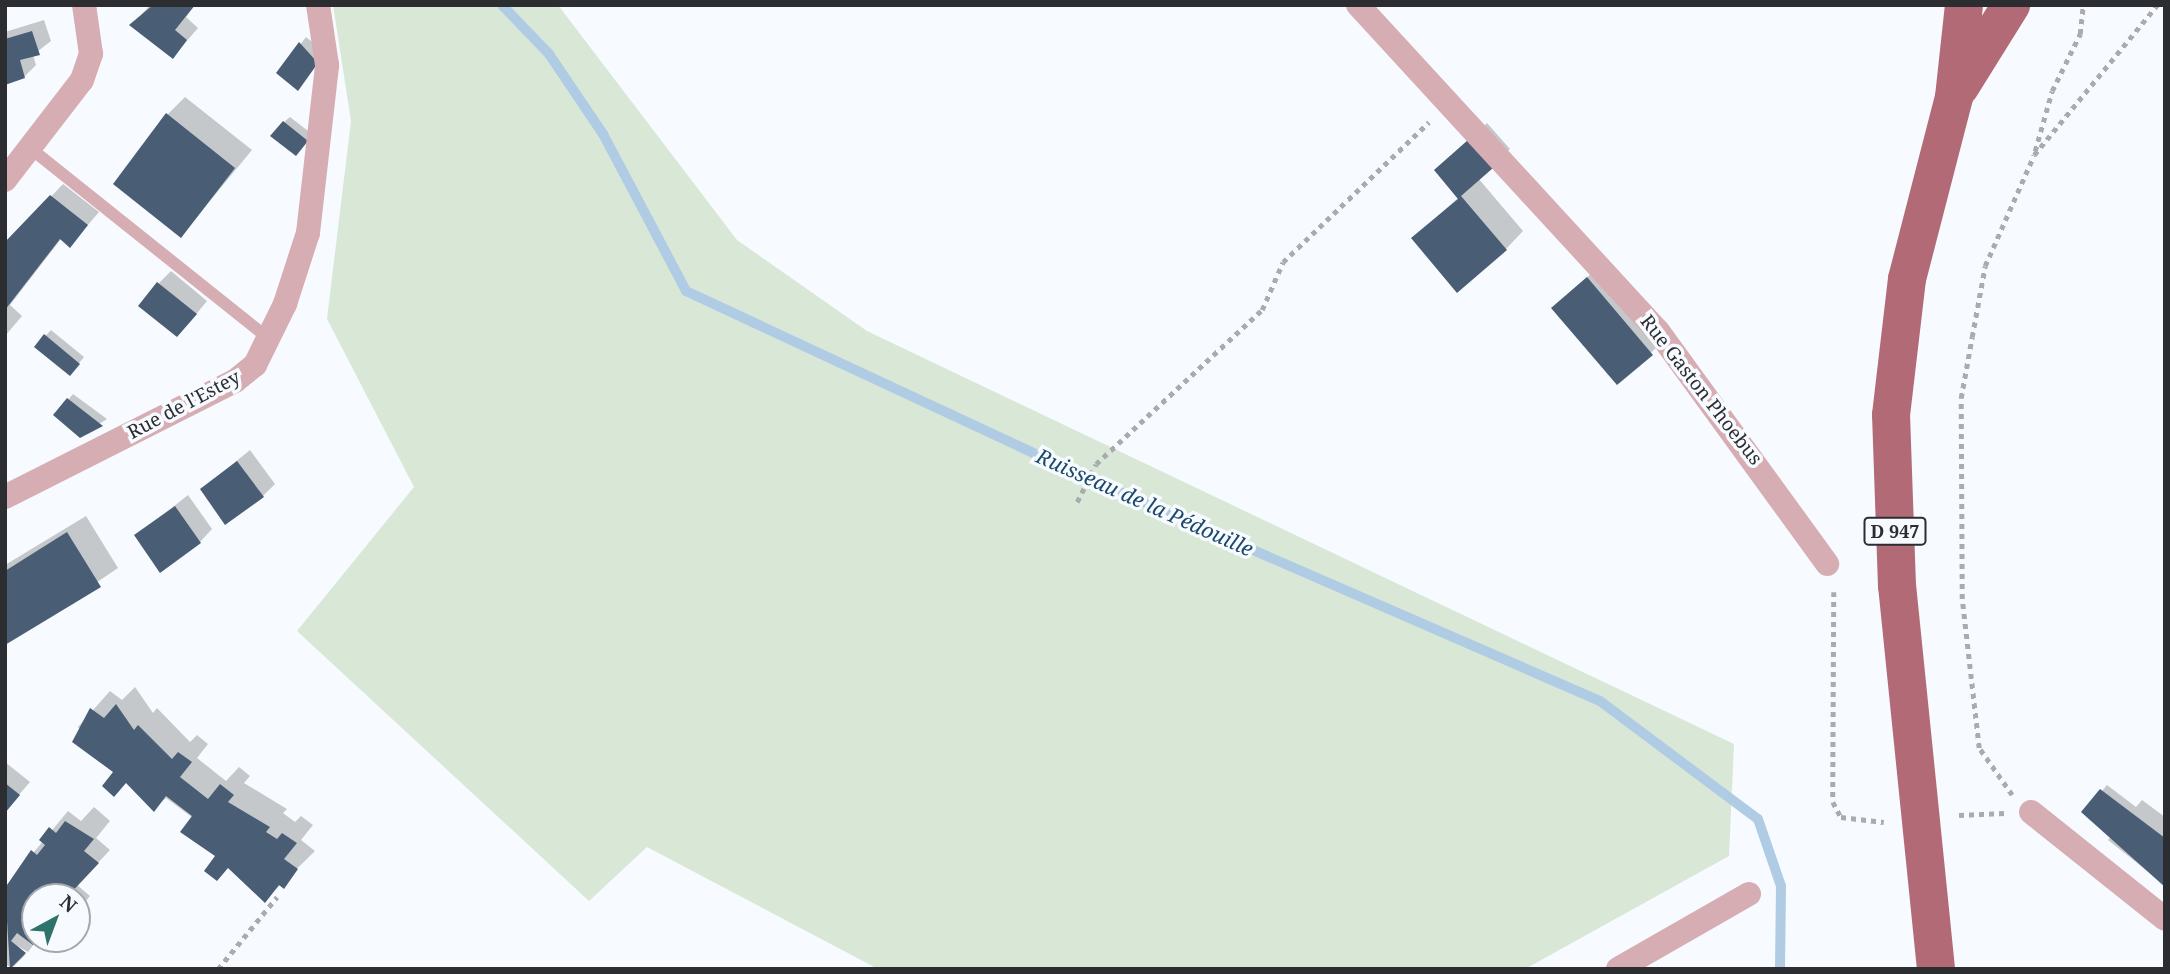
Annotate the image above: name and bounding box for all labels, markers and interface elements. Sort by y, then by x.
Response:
street label: Rue Gaston Phoebus [1635,310,1767,470]
street label: Rue de l'Estey [124,366,244,444]
water label: Ruisseau de la Pédouille [1033,443,1257,561]
road number: D 947 [1864,516,1926,546]
north arrow [21,883,91,953]
text: N [54,889,83,918]

